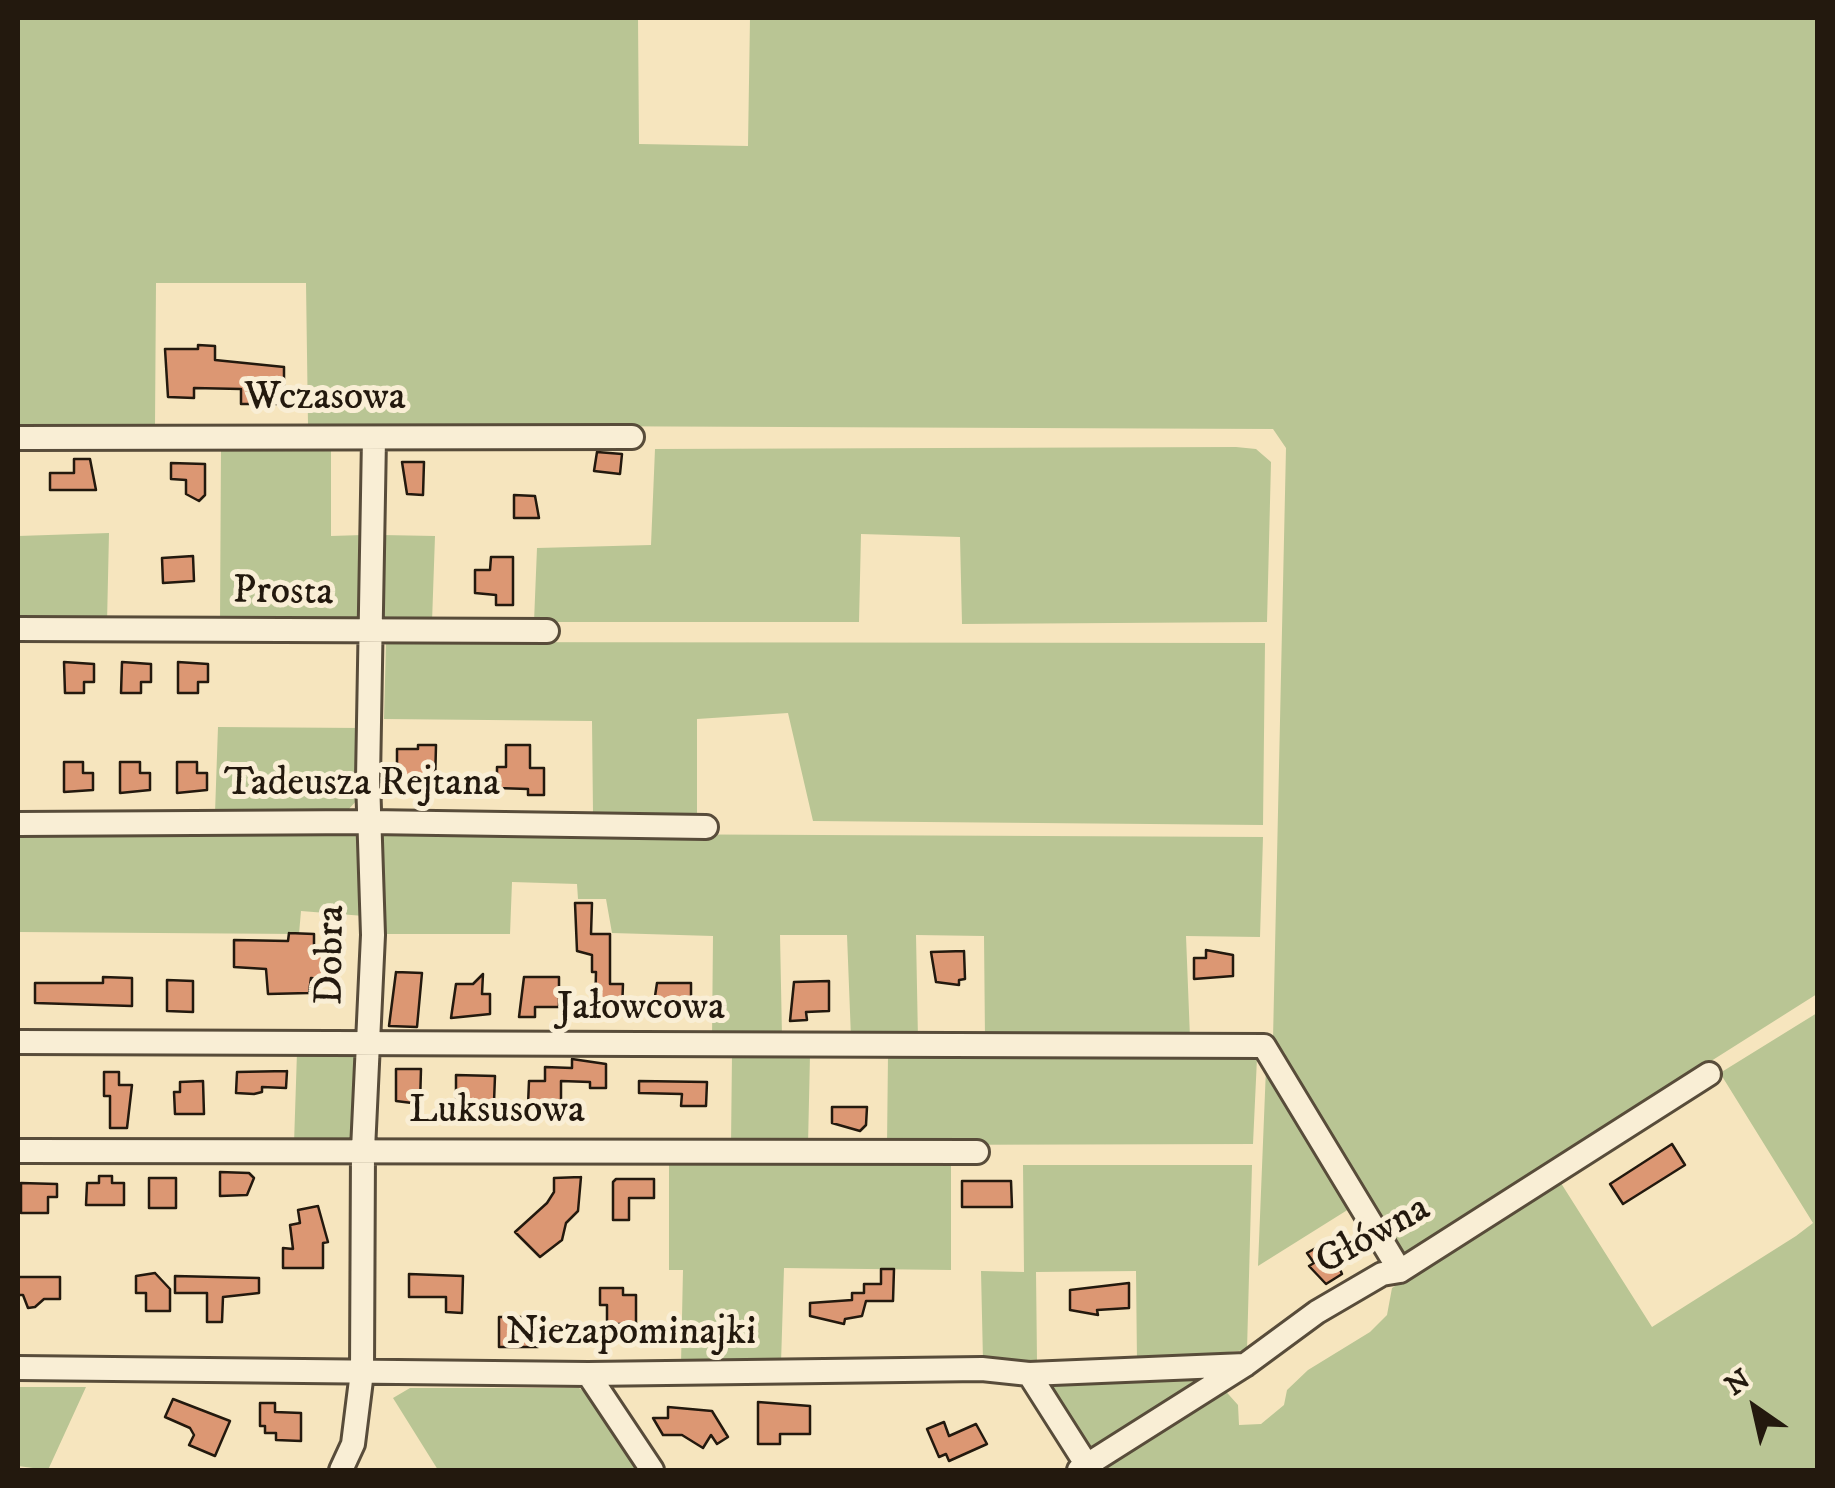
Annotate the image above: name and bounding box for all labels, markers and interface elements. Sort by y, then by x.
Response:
street label: Wczasowa [244,376,406,424]
street label: Prosta [232,569,334,619]
street label: Tadeusza Rejtana [224,762,500,810]
street label: Dobra [308,905,358,1005]
street label: Jałowcowa [557,986,725,1034]
street label: Luksusowa [409,1089,585,1137]
street label: Główna [1309,1186,1439,1288]
street label: Niezapominajki [506,1311,756,1359]
north arrow [1705,1358,1805,1458]
text: N [1719,1362,1757,1404]

